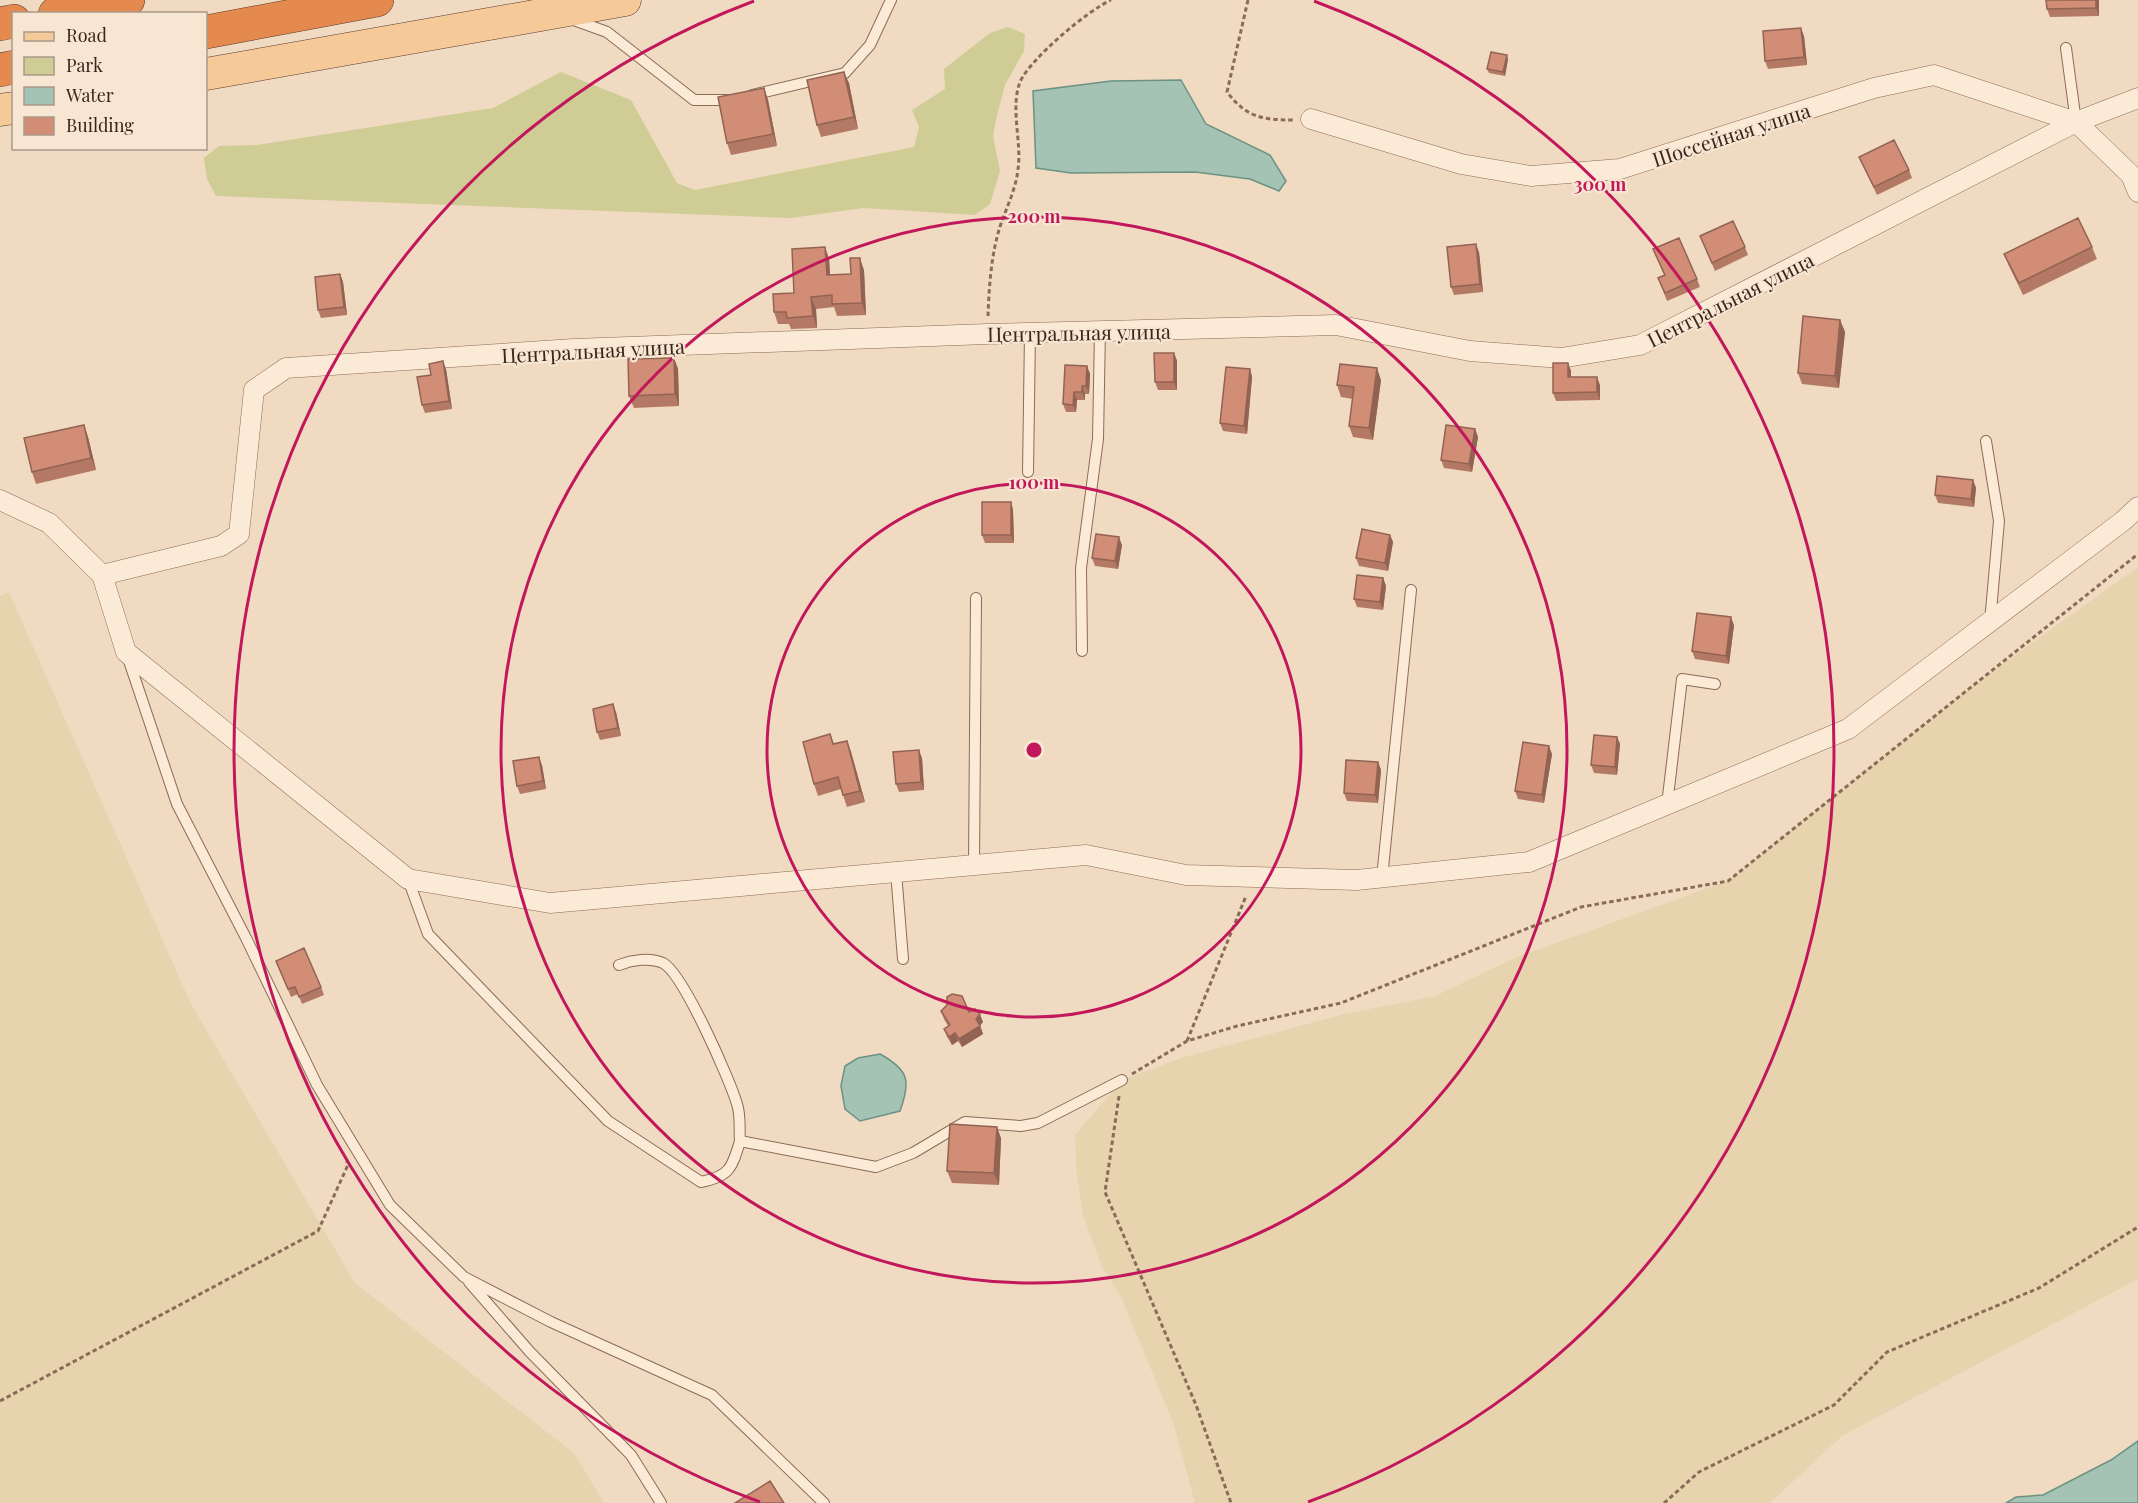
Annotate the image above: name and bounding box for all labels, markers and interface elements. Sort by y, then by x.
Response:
legend [12,12,207,150]
text: Road [66,23,107,47]
text: Park [66,53,103,77]
text: Water [65,83,114,107]
street label: Шоссейная улица [1648,96,1814,172]
text: Building [66,113,134,137]
text: 300 m [1574,172,1627,196]
text: 200 m [1007,204,1061,228]
street label: Центральная улица [1642,245,1818,353]
street label: Центральная улица [987,317,1171,347]
street label: Центральная улица [501,332,685,368]
text: 100 m [1009,470,1060,494]
centre of rings [1024,740,1044,760]

